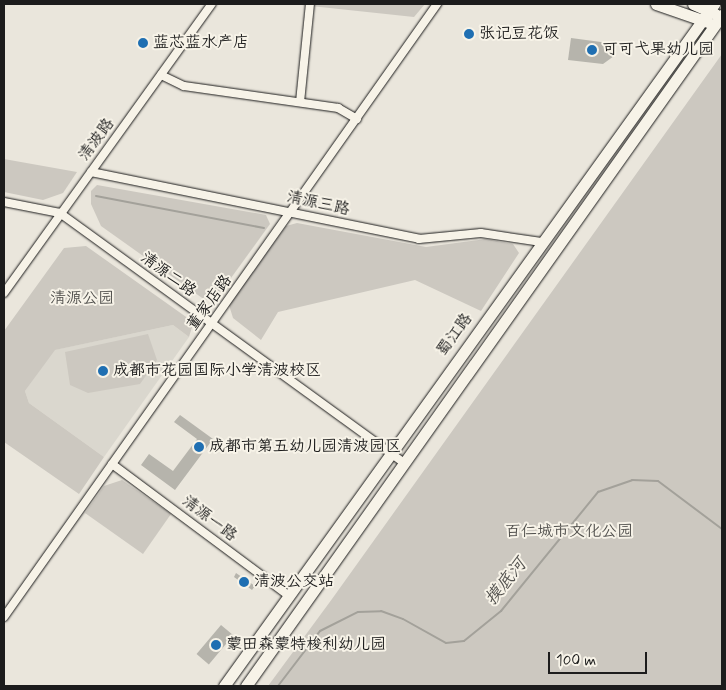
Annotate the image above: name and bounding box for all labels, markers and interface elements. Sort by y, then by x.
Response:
place label: 张记豆花饭 [479,24,559,44]
marker: 张记豆花饭 [463,28,475,40]
place label: 蓝芯蓝水产店 [153,33,249,53]
marker: 蓝芯蓝水产店 [137,37,149,49]
place label: 可可弋果幼儿园 [602,40,714,60]
marker: 可可弋果幼儿园 [586,44,598,56]
street label: 清波路 [75,115,119,165]
street label: 清源三路 [285,188,351,220]
street label: 清源二路 [136,248,200,302]
street label: 董家店路 [183,271,237,335]
park label: 清源公园 [50,289,114,309]
street label: 蜀江路 [433,310,477,360]
place label: 成都市花园国际小学清波校区 [113,361,321,381]
marker: 成都市花园国际小学清波校区 [97,365,109,377]
place label: 成都市第五幼儿园清波园区 [209,437,401,457]
marker: 成都市第五幼儿园清波园区 [193,441,205,453]
street label: 清源一路 [178,492,240,546]
park label: 百仁城市文化公园 [505,522,633,542]
water label: 摸底河 [481,554,531,610]
place label: 清波公交站 [254,572,334,592]
marker: 清波公交站 [238,576,250,588]
place label: 蒙田森蒙特梭利幼儿园 [226,635,386,655]
marker: 蒙田森蒙特梭利幼儿园 [210,639,222,651]
scale bar [551,642,650,674]
text: 100 m [556,651,596,671]

